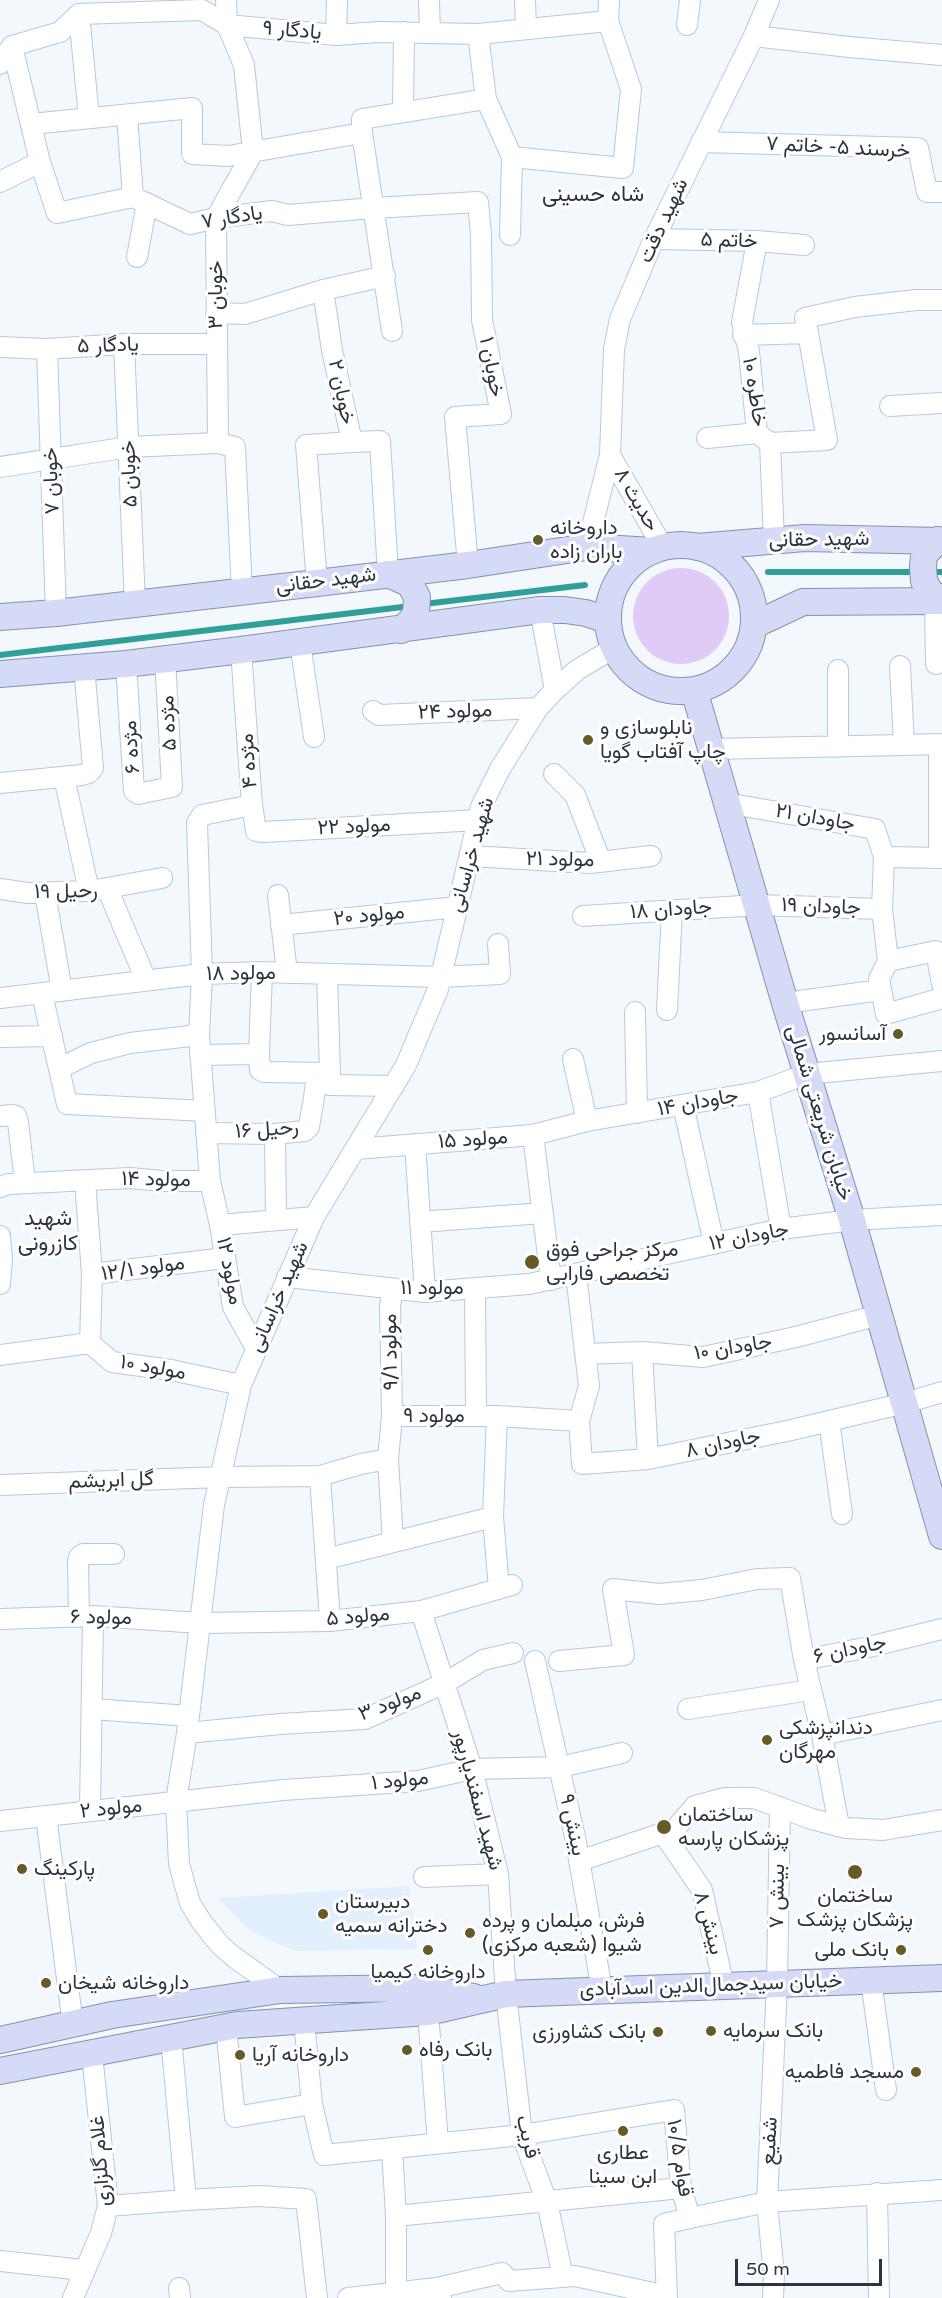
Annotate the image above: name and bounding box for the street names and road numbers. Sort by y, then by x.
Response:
street label: یادگار ۹ [261,16,323,46]
street label: خرسند ۵- خاتم ۷ [765,132,911,164]
street label: شهید دقت [633,175,695,267]
street label: یادگار ۷ [200,201,264,235]
street label: خاتم ۵ [700,227,758,255]
street label: خوبان ۳ [203,261,229,329]
street label: یادگار ۵ [77,332,139,360]
street label: خوبان ۱ [473,335,509,399]
street label: خاطره ۱۰ [736,356,772,428]
street label: خوبان ۲ [322,357,360,427]
street label: خوبان ۵ [116,440,144,508]
street label: خوبان ۷ [38,447,66,515]
street label: حدیث ۸ [608,464,664,536]
street label: شهید حقانی [768,527,870,553]
street label: شهید حقانی [274,562,378,600]
street label: مژده ۵ [155,695,183,751]
street label: مولود ۲۴ [417,698,493,726]
street label: مژده ۶ [118,720,146,774]
street label: مژده ۴ [235,733,263,789]
street label: شهید خراسانی [444,795,500,915]
street label: جاودان ۲۱ [773,799,857,837]
street label: مولود ۲۲ [317,812,391,842]
street label: مولود ۲۱ [526,847,594,873]
street label: رحیل ۱۹ [34,879,98,905]
street label: جاودان ۱۹ [781,893,861,921]
street label: جاودان ۱۸ [629,895,713,925]
street label: مولود ۲۰ [332,900,406,932]
street label: مولود ۱۸ [206,961,276,987]
street label: خیابان شریعتی شمالی [780,1022,858,1204]
street label: جاودان ۱۴ [656,1084,740,1122]
street label: رحیل ۱۶ [234,1115,300,1145]
street label: مولود ۱۵ [437,1125,509,1155]
street label: مولود ۱۴ [121,1167,191,1193]
street label: جاودان ۱۲ [707,1217,791,1257]
street label: مولود ۱۲ [210,1235,248,1307]
street label: شهید خراسانی [243,1238,315,1356]
street label: مولود ۱۲/۱ [100,1251,186,1287]
street label: مولود ۱۱ [400,1275,464,1301]
street label: مولود ۹/۱ [378,1313,404,1391]
street label: جاودان ۱۰ [692,1329,774,1367]
street label: مولود ۱۰ [118,1350,188,1386]
street label: مولود ۹ [403,1403,465,1429]
street label: جاودان ۸ [683,1424,763,1464]
street label: گل ابریشم [68,1467,154,1495]
street label: مولود ۵ [325,1602,391,1632]
street label: مولود ۶ [70,1605,132,1631]
street label: جاودان ۶ [811,1630,889,1670]
street label: مولود ۳ [355,1681,425,1727]
street label: شهید اسفندیارپور [446,1727,508,1873]
street label: مولود ۱ [370,1765,430,1797]
street label: بینش ۹ [553,1792,591,1858]
street label: مولود ۲ [79,1793,143,1825]
street label: بینش ۷ [765,1863,791,1929]
street label: بینش ۸ [687,1888,729,1958]
street label: خیابان سیدجمال‌الدین اسدآبادی [579,1969,843,2003]
street label: قریب [509,2113,545,2161]
street label: غلام گلزاری [85,2115,117,2207]
street label: شفیع [756,2116,784,2166]
street label: قوام ۱۰/۵ [660,2117,698,2199]

